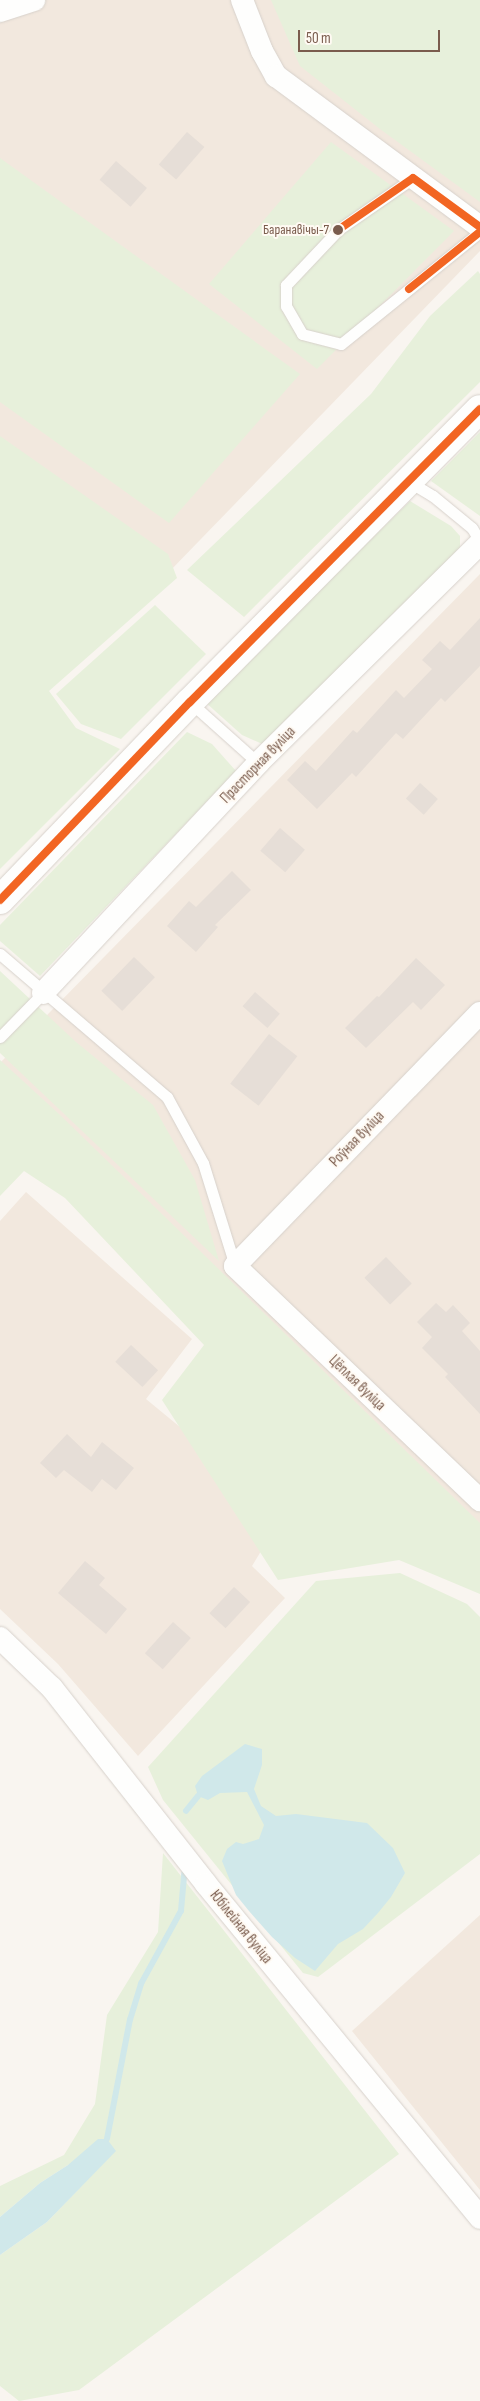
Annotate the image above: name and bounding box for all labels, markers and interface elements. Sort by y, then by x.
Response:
scale bar [300,20,442,52]
text: 50 m [306,29,331,48]
place label: Баранавічы-7 [263,222,329,238]
marker: Баранавічы-7 [333,225,343,235]
street label: Прасторная вуліца [217,723,299,807]
street label: Роўная вуліца [326,1107,388,1171]
street label: Цёплая вуліца [325,1352,389,1414]
street label: Юбілейная вуліца [206,1887,276,1967]

